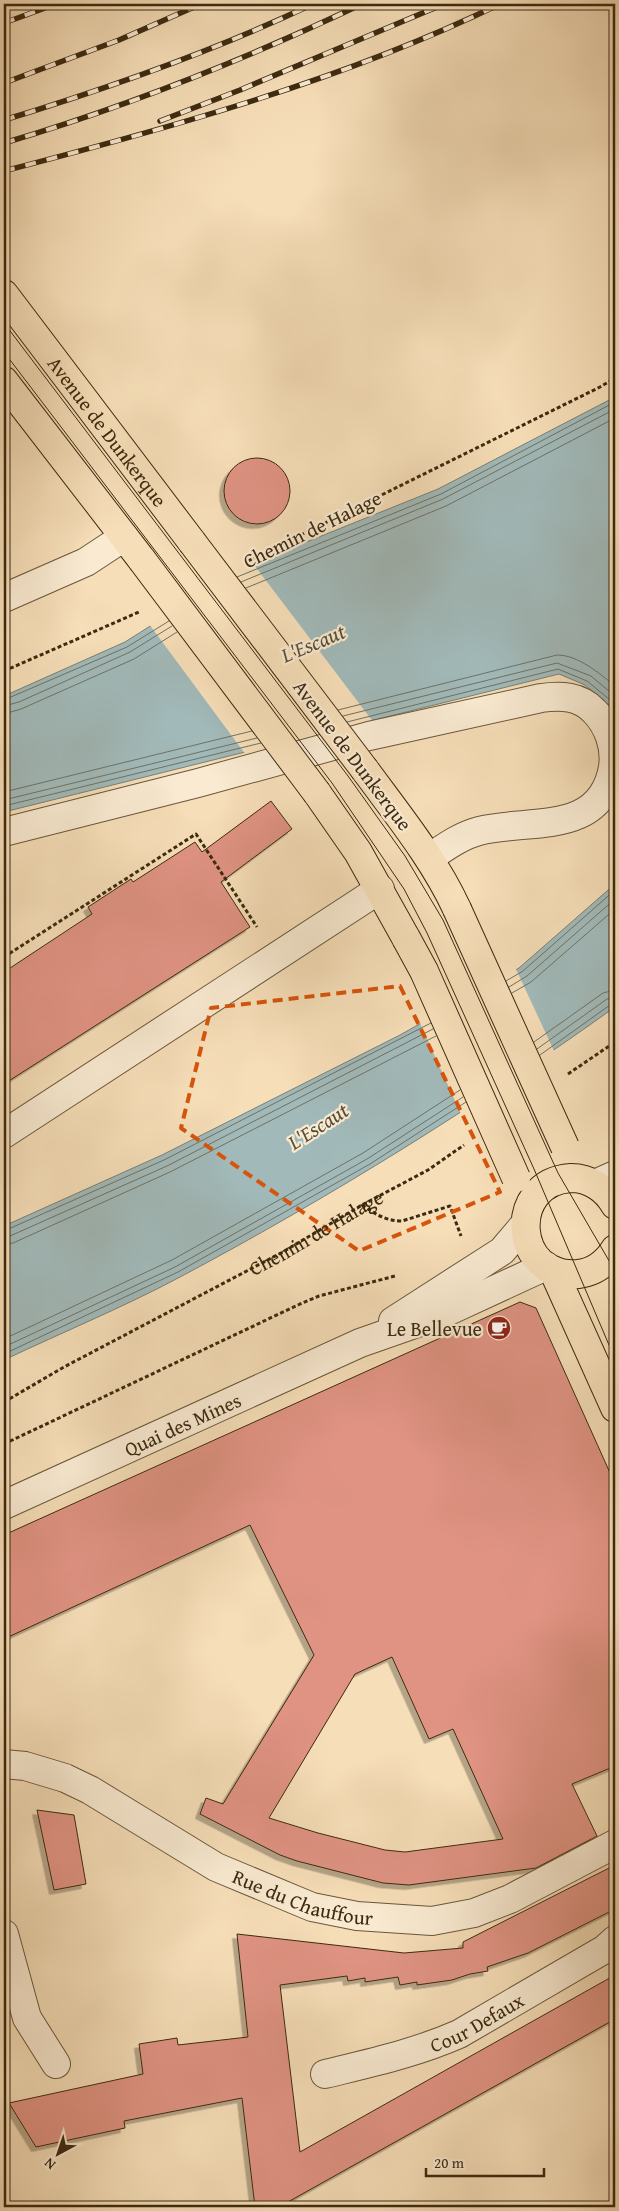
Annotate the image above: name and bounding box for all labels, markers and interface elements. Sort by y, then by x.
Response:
street label: Avenue de Dunkerque [41,350,175,513]
street label: Chemin de Halage [238,483,386,575]
water label: L'Escaut [275,615,350,671]
street label: Avenue de Dunkerque [287,673,419,837]
water label: L'Escaut [281,1095,355,1158]
street label: Chemin de Halage [243,1182,388,1282]
place label: Le Bellevue [387,1314,482,1343]
cafe icon: Le Bellevue [486,1315,512,1341]
street label: Quai des Mines [119,1385,246,1463]
street label: Rue du Chauffour [228,1861,374,1932]
street label: Cour Defaux [426,1985,530,2059]
north arrow [32,2128,82,2178]
scale bar [426,2146,544,2178]
text: 20 m [434,2152,465,2173]
text: N [39,2153,60,2175]

